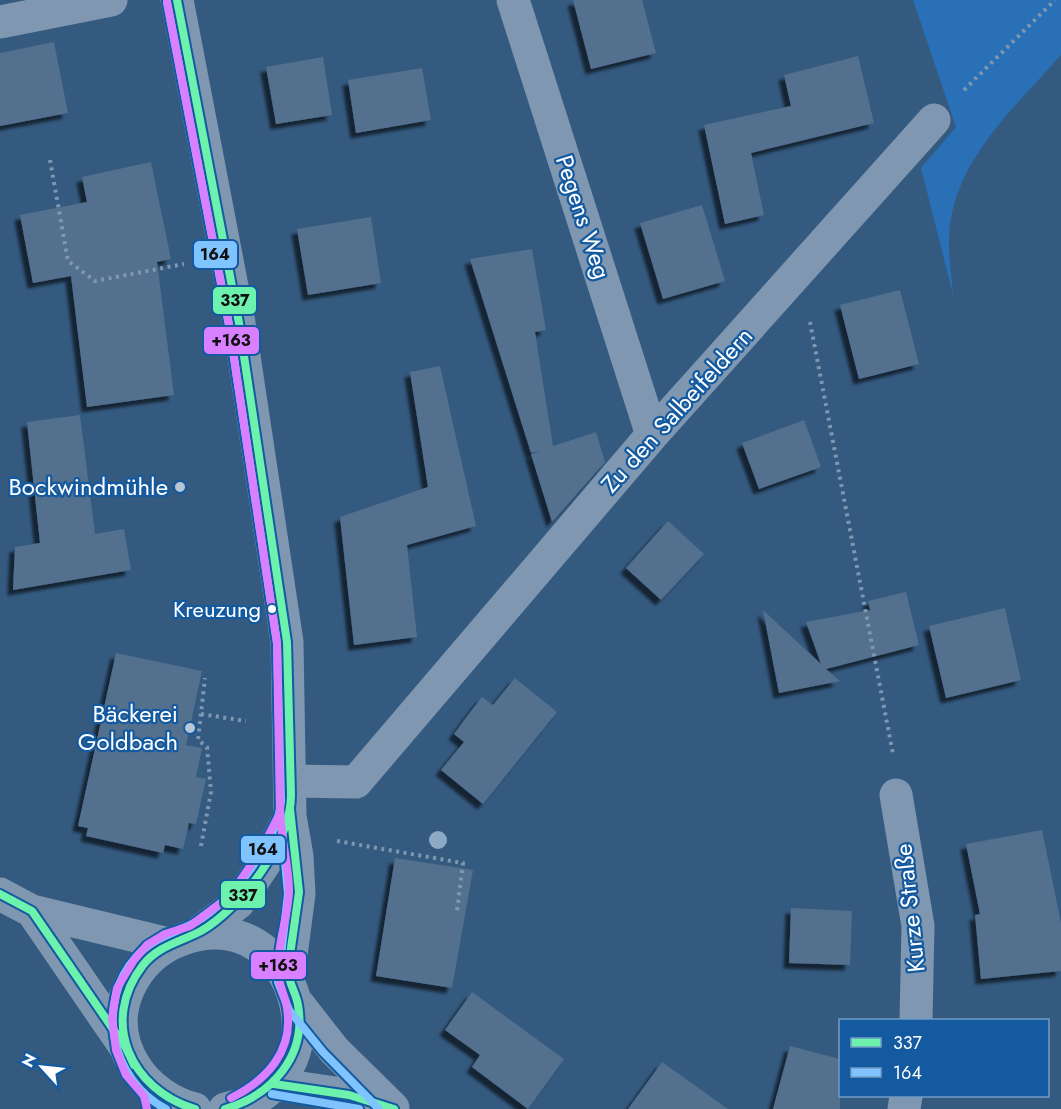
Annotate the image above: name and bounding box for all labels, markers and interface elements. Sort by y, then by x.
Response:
street label: Pegens Weg [547,150,620,283]
line badge: 164 [193,240,238,269]
text: 164 [200,243,230,266]
line badge: 337 [212,286,257,315]
text: 337 [220,289,250,312]
street label: Zu den Salbeifeldern [593,319,761,500]
line badge: +163 [203,326,260,355]
text: +163 [211,329,251,352]
place label: Bockwindmühle [8,469,168,504]
marker: Bockwindmühle [173,480,187,494]
place label: Kreuzung [173,593,261,625]
marker: Kreuzung [266,603,278,615]
place label: Bäckerei Goldbach [78,696,178,759]
marker: Bäckerei Goldbach [183,721,197,735]
line badge: 164 [240,835,286,864]
text: 164 [248,838,278,861]
street label: Kurze Straße [885,842,934,974]
line badge: 337 [220,880,266,909]
text: 337 [228,884,258,907]
line badge: +163 [250,951,307,980]
text: +163 [258,954,298,977]
legend [839,1019,1049,1097]
text: 337 [893,1030,922,1056]
north arrow [12,1037,72,1097]
text: N [16,1050,42,1071]
text: 164 [893,1060,922,1086]

